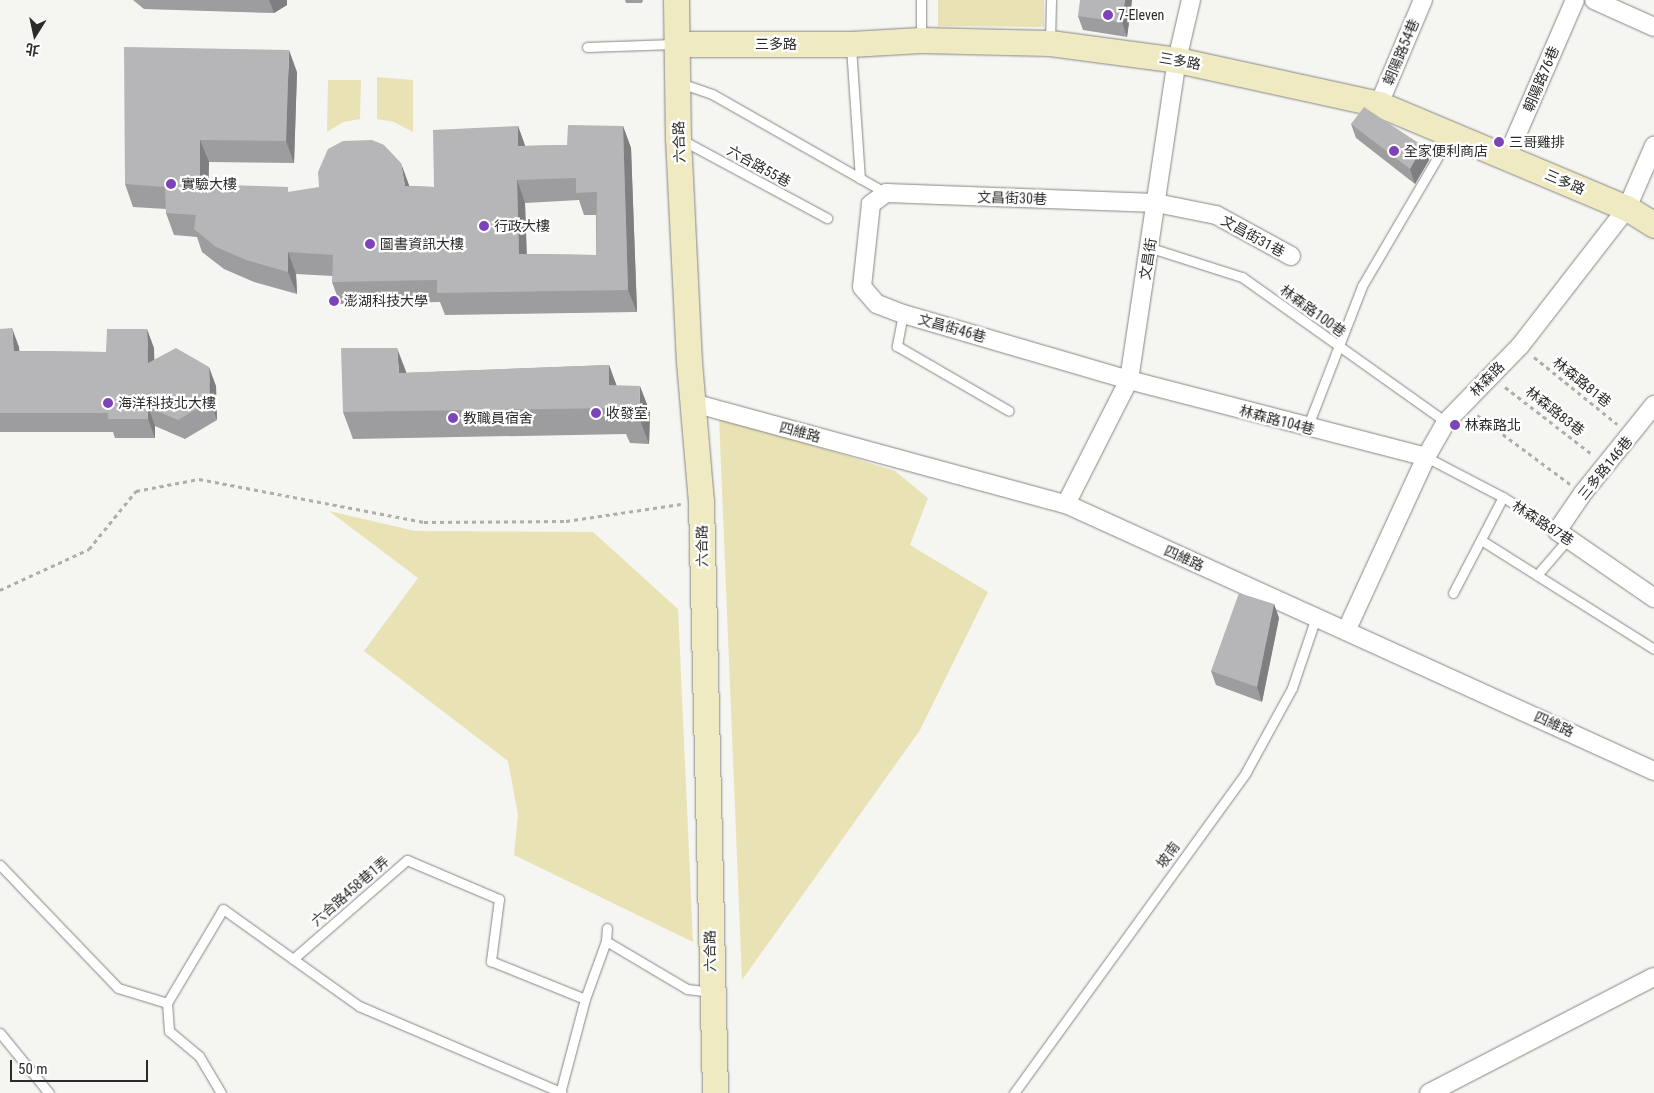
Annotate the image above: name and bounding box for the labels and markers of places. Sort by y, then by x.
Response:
place label: 7-Eleven [1118,7,1164,23]
marker: 7-Eleven [1102,9,1114,21]
place label: 三哥雞排 [1509,134,1565,150]
marker: 三哥雞排 [1493,136,1505,148]
place label: 全家便利商店 [1404,143,1488,159]
marker: 全家便利商店 [1388,145,1400,157]
place label: 實驗大樓 [181,176,237,192]
marker: 實驗大樓 [165,178,177,190]
place label: 行政大樓 [494,218,550,234]
marker: 行政大樓 [478,220,490,232]
place label: 圖書資訊大樓 [380,236,464,252]
marker: 圖書資訊大樓 [364,238,376,250]
place label: 澎湖科技大學 [344,293,428,309]
marker: 澎湖科技大學 [328,295,340,307]
place label: 海洋科技北大樓 [118,395,216,411]
marker: 海洋科技北大樓 [102,397,114,409]
place label: 收發室 [606,405,648,421]
marker: 收發室 [590,407,602,419]
place label: 教職員宿舍 [463,410,533,426]
marker: 教職員宿舍 [447,412,459,424]
place label: 林森路北 [1465,417,1521,433]
marker: 林森路北 [1449,419,1461,431]

